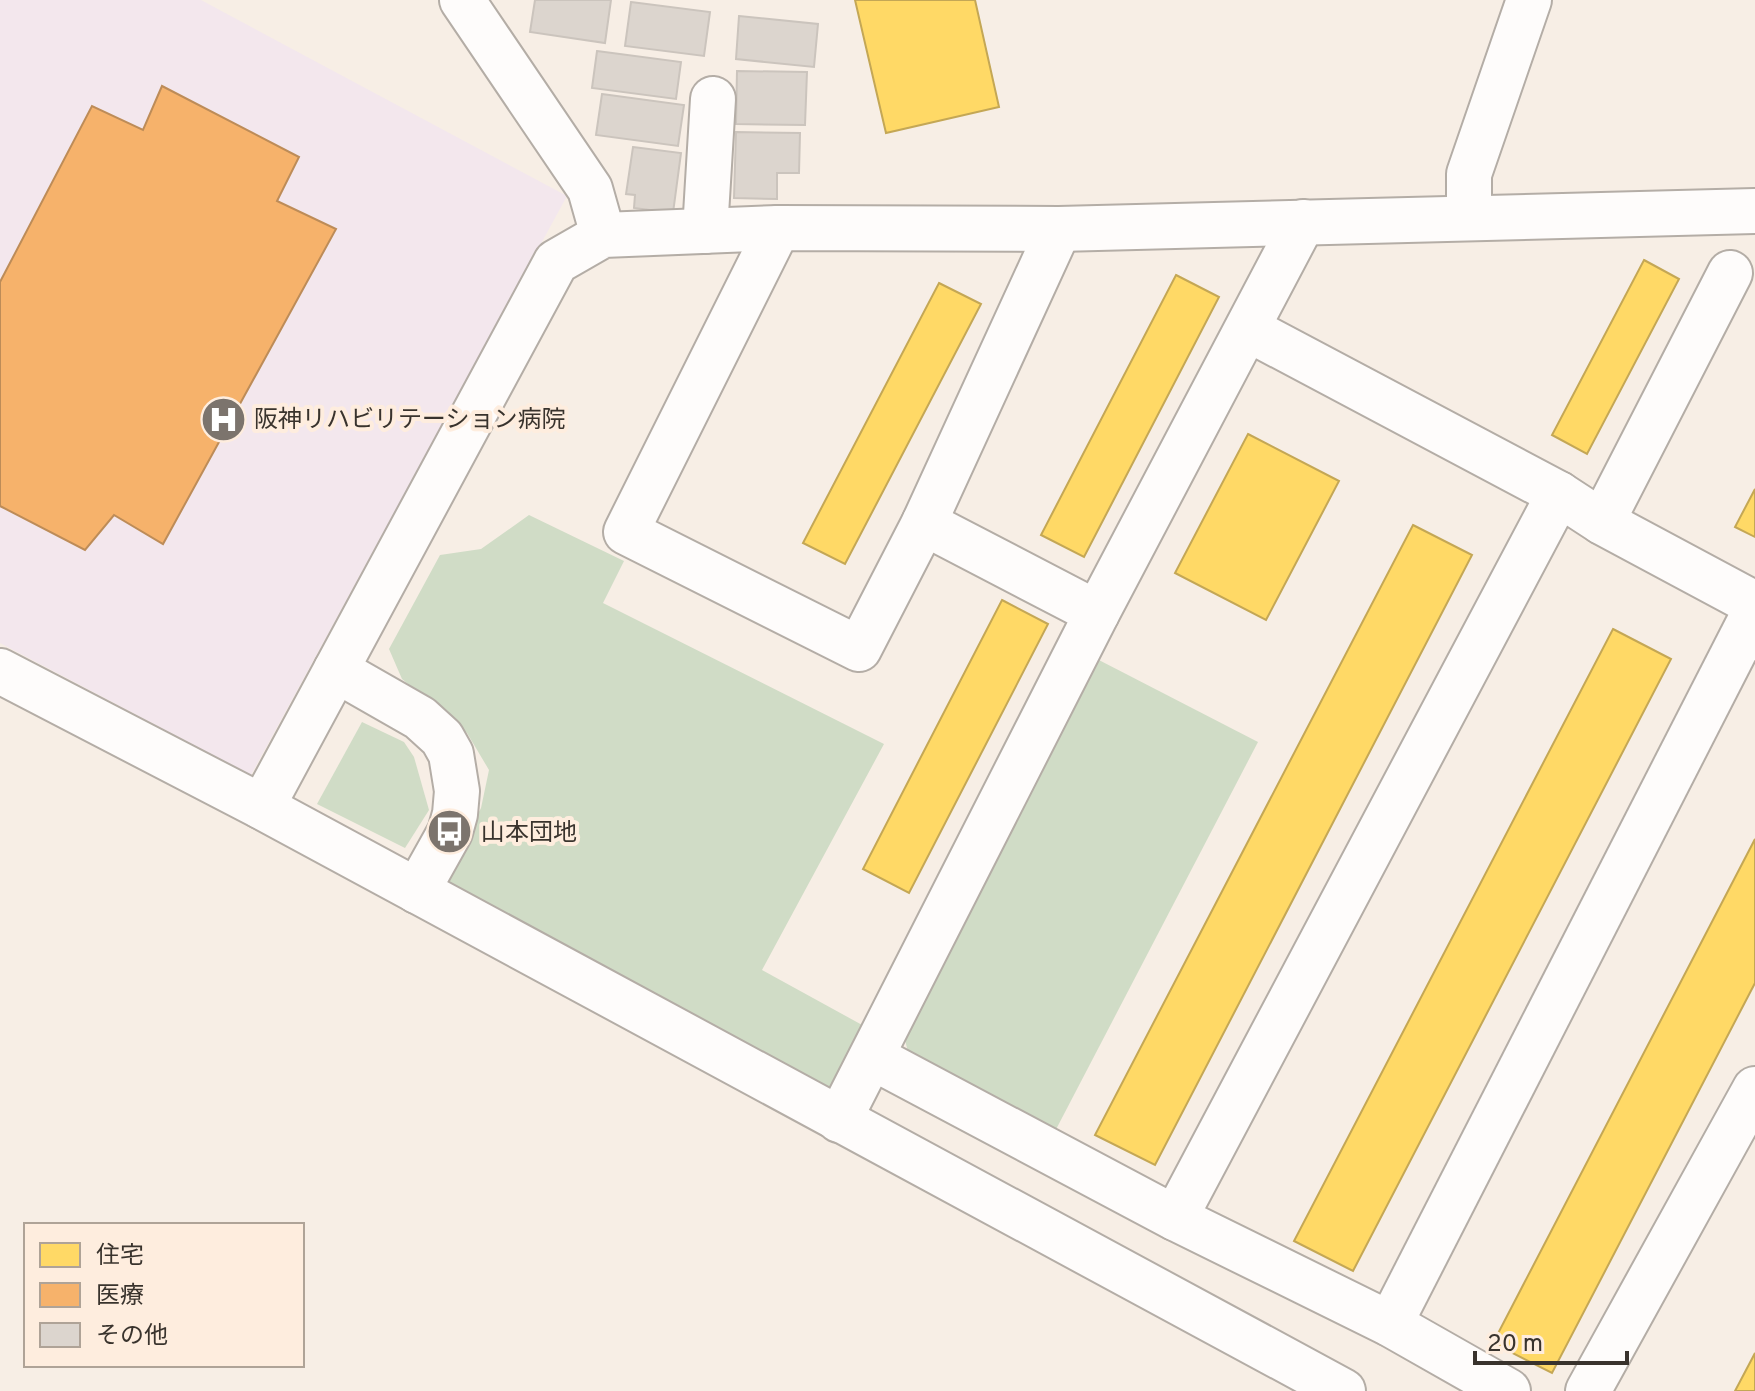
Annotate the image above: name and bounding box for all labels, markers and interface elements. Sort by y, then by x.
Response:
hospital icon: 阪神リハビリテーション病院 [199,395,247,443]
place label: 阪神リハビリテーション病院 [254,406,566,436]
bus stop icon: 山本団地 [426,808,474,856]
place label: 山本団地 [481,819,577,849]
legend [24,1223,304,1367]
text: 住宅 [96,1242,144,1272]
text: 医療 [96,1282,144,1312]
scale bar [1475,1315,1627,1365]
text: その他 [96,1322,168,1352]
text: 20 m [1487,1330,1543,1360]

